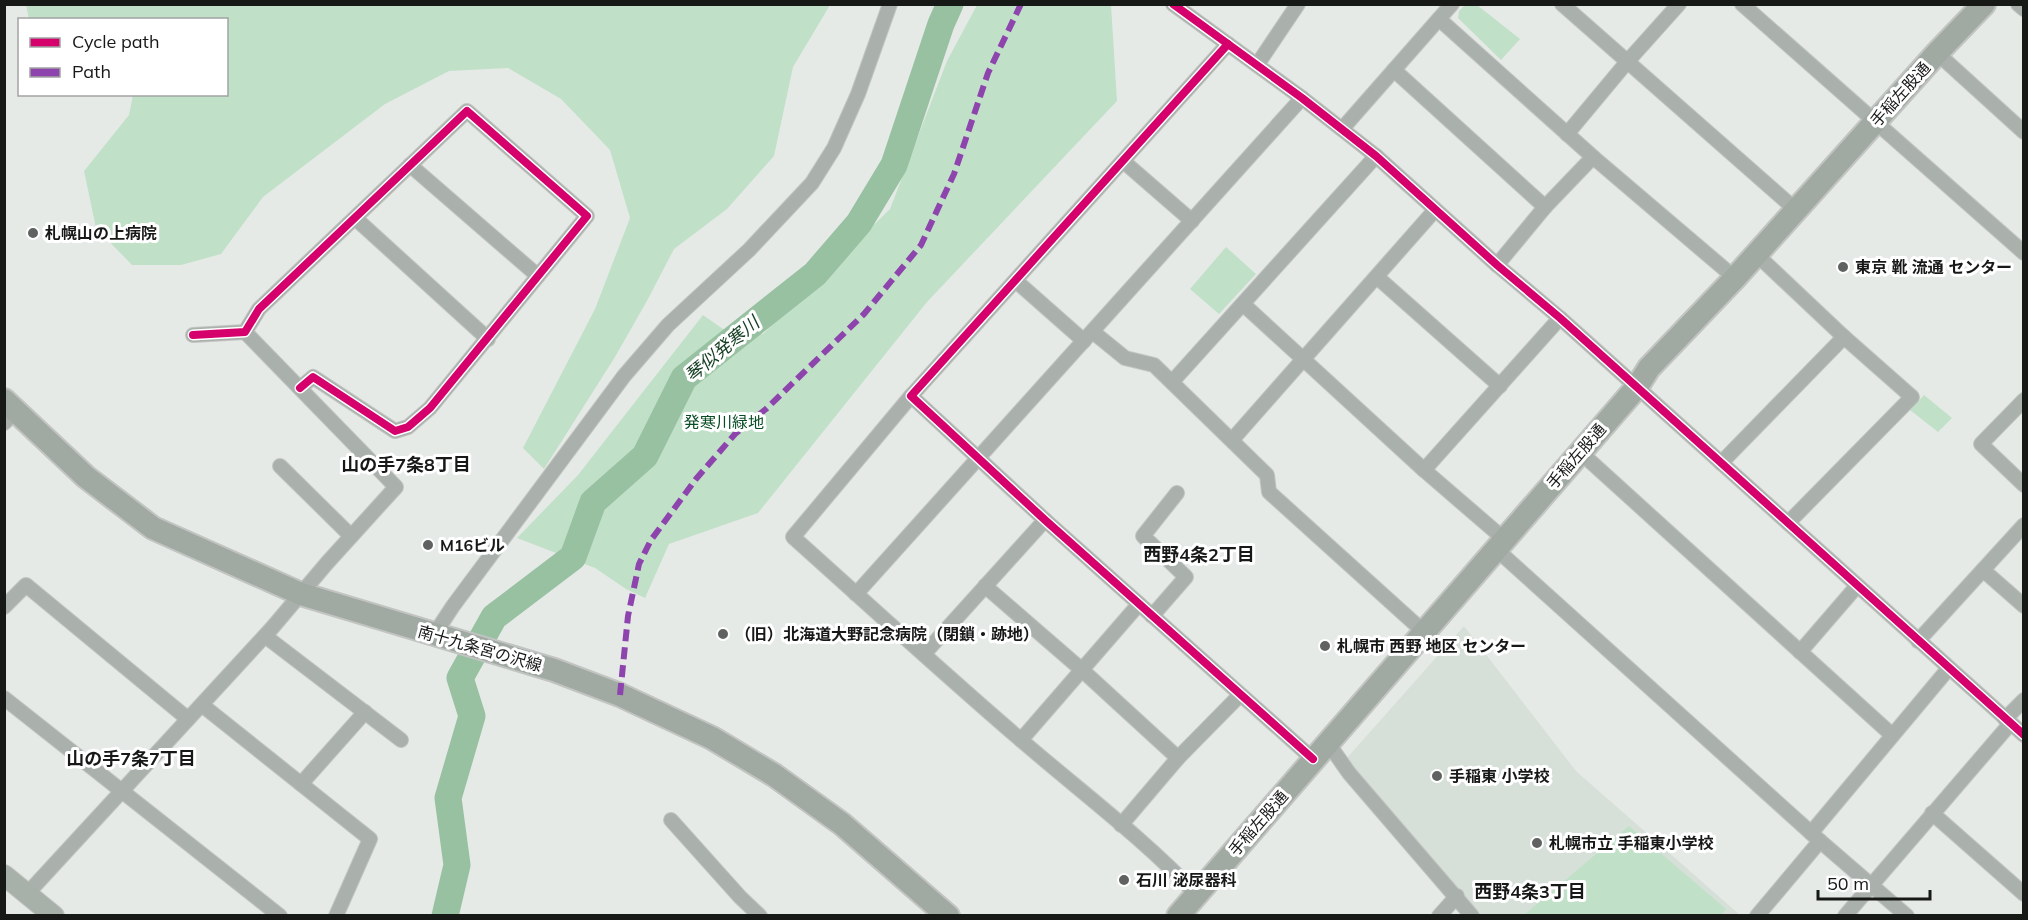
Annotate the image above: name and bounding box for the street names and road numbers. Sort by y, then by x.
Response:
street label: 手稲左股通 [1866,58,1934,130]
street label: 手稲左股通 [1542,419,1610,493]
street label: 南十九条宮の沢線 [416,621,544,675]
street label: 手稲左股通 [1224,786,1292,860]

